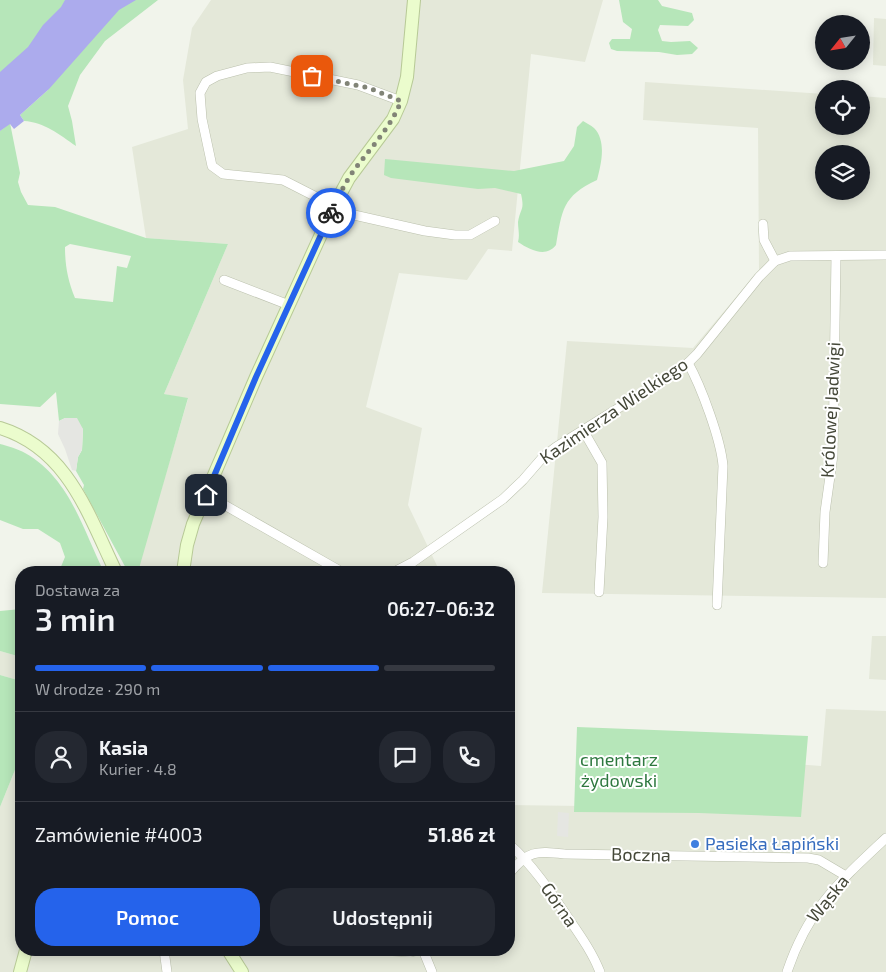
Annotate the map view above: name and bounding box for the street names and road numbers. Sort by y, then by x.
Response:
street label: Królowej Jadwigi [815,341,845,478]
street label: Kazimierza Wielkiego [535,352,692,468]
street label: Boczna [611,842,671,866]
street label: Wąska [801,870,853,927]
street label: Górna [537,878,583,931]

